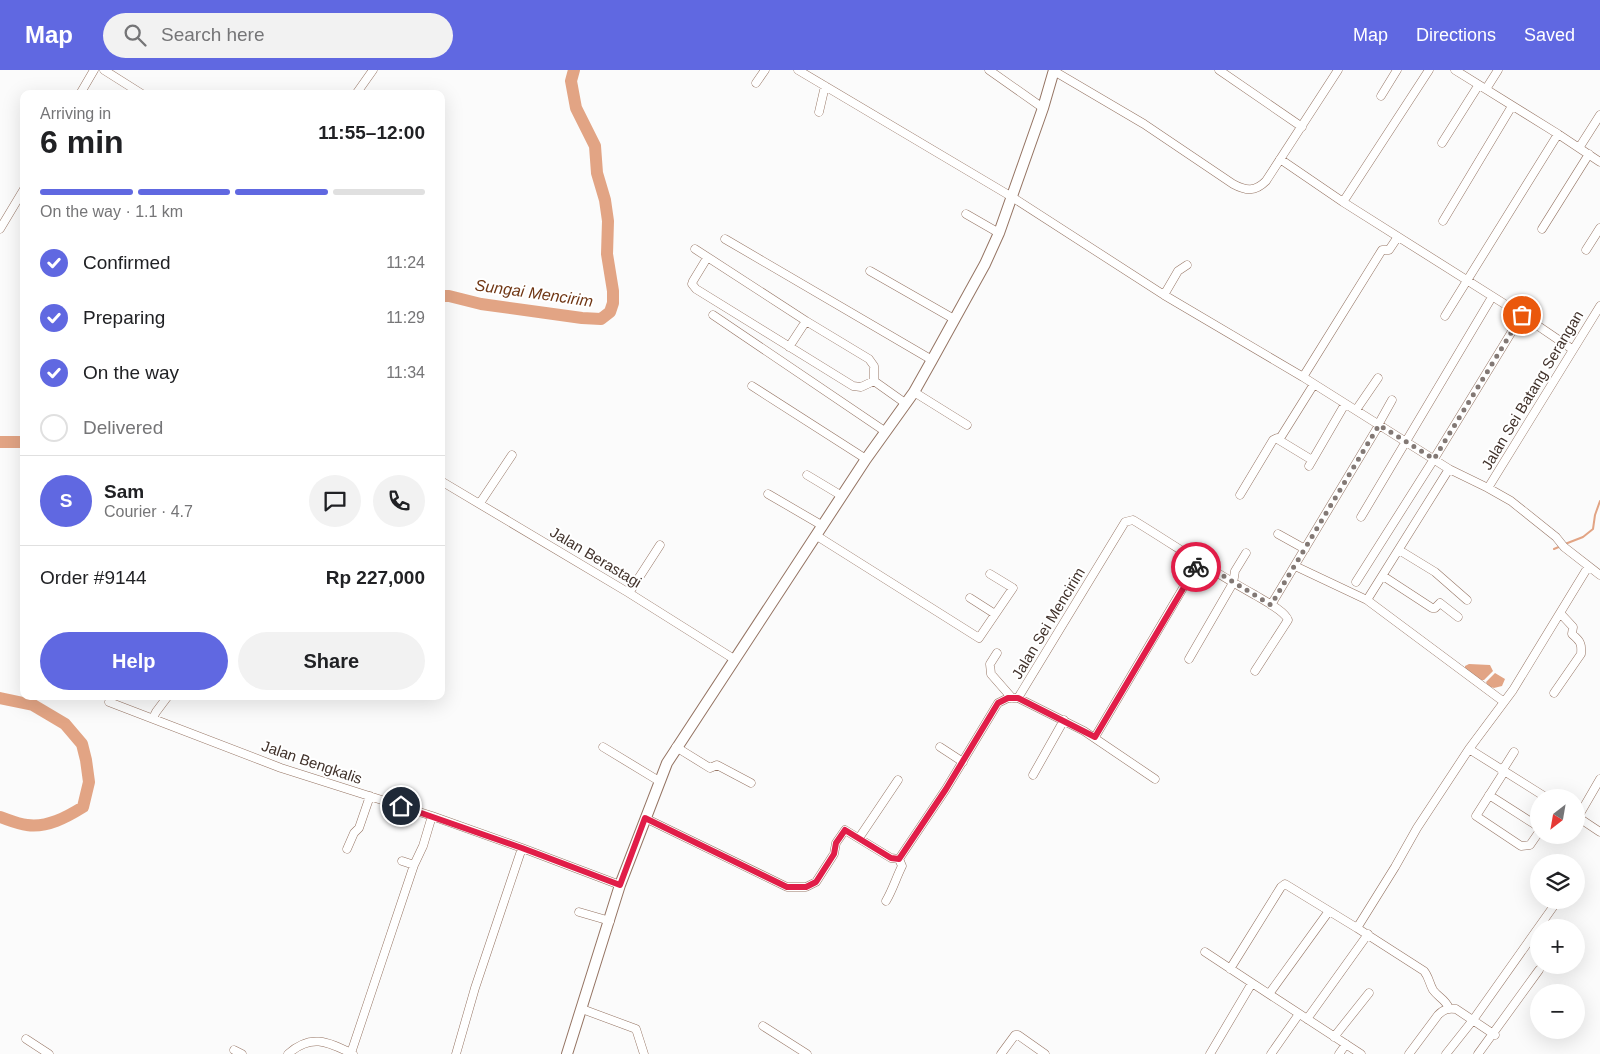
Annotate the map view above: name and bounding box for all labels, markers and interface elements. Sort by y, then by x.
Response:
search box [103,13,453,58]
text: Map [25,21,73,48]
icon: search [121,21,149,49]
text: Search here [161,24,265,45]
text: Map [1353,25,1388,45]
text: Directions [1416,25,1496,45]
text: Saved [1524,25,1575,45]
text: Arriving in [40,105,111,122]
text: 11:55–12:00 [318,122,425,143]
text: 6 min [40,124,124,160]
text: On the way · 1.1 km [40,203,183,220]
icon: check [40,249,68,277]
text: Confirmed [83,252,171,273]
text: 11:24 [386,254,425,271]
water label: Sungai Mencirim [474,276,594,310]
pin [1501,294,1543,336]
icon: bag [1508,301,1536,329]
icon: check [40,304,68,332]
text: Preparing [83,307,165,328]
street label: Jalan Sei Batang Serangan [1478,307,1586,473]
text: 11:29 [386,309,425,326]
icon: check [40,359,68,387]
text: On the way [83,362,179,383]
text: 11:34 [386,364,425,381]
text: Delivered [83,417,163,438]
button: chat [309,475,361,527]
button: phone [373,475,425,527]
text: Sam [104,481,144,502]
text: S [60,490,72,511]
text: Courier · 4.7 [104,503,193,520]
street label: Jalan Berastagi [547,523,645,591]
courier [1171,542,1221,592]
icon: bike [1182,553,1210,581]
street label: Jalan Sei Mencirim [1008,564,1088,682]
text: Order #9144 [40,567,147,588]
text: Rp 227,000 [326,567,425,588]
button: Help [40,632,228,690]
button: Share [238,632,425,690]
street label: Jalan Bengkalis [260,737,364,787]
pin [380,785,422,827]
north arrow [1530,789,1585,844]
map controls [1530,789,1585,1039]
icon: home [387,792,415,820]
button: layers [1530,854,1585,909]
button: + [1530,919,1585,974]
button: − [1530,984,1585,1039]

